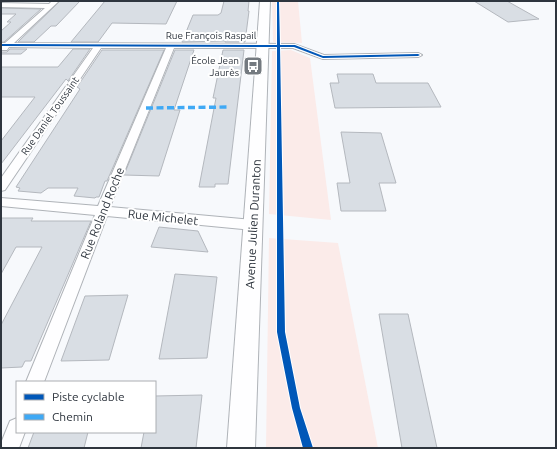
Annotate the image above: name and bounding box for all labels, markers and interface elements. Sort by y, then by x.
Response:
street label: Rue François Raspail [166,30,257,41]
place label: École Jean Jaurès [191,54,239,78]
bus stop icon: École Jean Jaurès [242,55,264,77]
street label: Rue Daniel Toussaint [19,75,81,157]
street label: Avenue Julien Duranton [243,159,263,289]
street label: Rue Roland Roche [78,165,126,261]
street label: Rue Michelet [127,207,199,227]
legend [16,381,156,433]
text: Piste cyclable [52,390,125,403]
text: Chemin [52,410,93,423]

